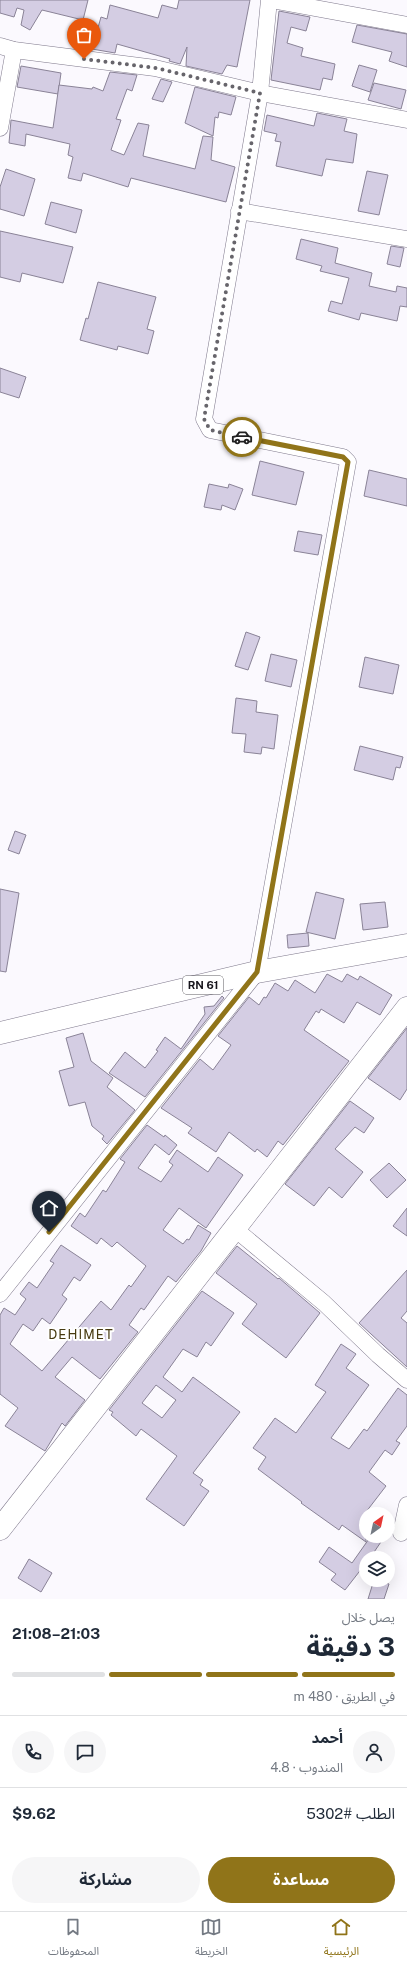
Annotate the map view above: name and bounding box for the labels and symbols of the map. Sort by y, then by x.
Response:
pin [67,18,101,59]
courier [222,417,262,457]
road number: RN 61 [183,976,223,994]
pin [32,1191,66,1232]
district label: DEHIMET [48,1327,114,1342]
north arrow [359,1507,395,1543]

